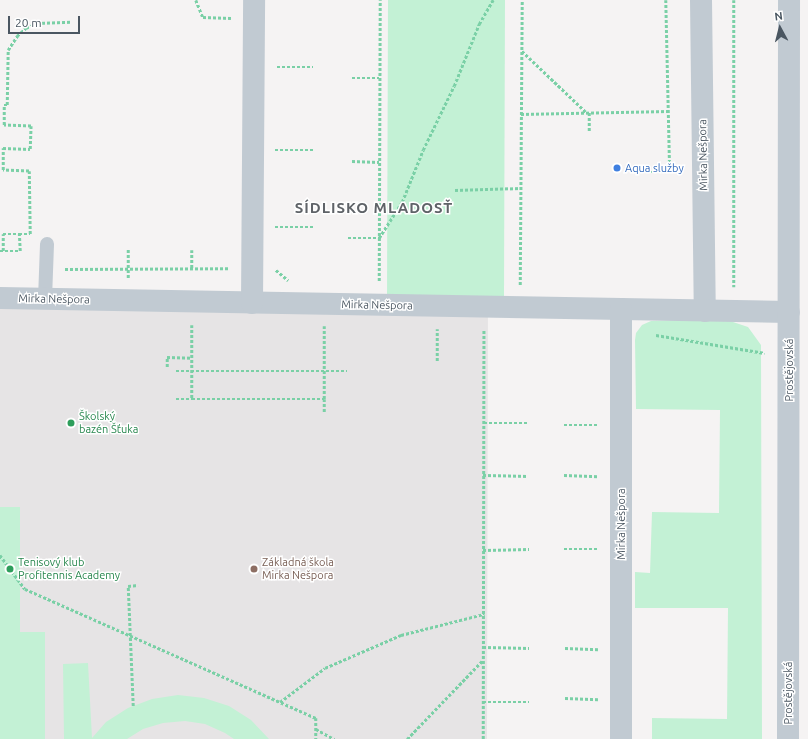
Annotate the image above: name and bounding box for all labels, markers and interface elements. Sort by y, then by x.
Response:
scale bar [10,8,82,34]
north arrow [760,8,800,48]
text: N [774,10,783,23]
text: 20 m [15,16,42,29]
street label: Mirka Nešpora [696,119,710,191]
place label: Aqua služby [625,161,684,175]
marker: Aqua služby [612,163,622,173]
district label: SÍDLISKO MLADOSŤ [295,199,453,217]
street label: Mirka Nešpora [18,292,90,306]
street label: Mirka Nešpora [341,298,413,312]
street label: Prostějovská [782,339,796,401]
place label: Školský bazén Šťuka [79,410,138,436]
marker: Školský bazén Šťuka [66,418,76,428]
street label: Mirka Nešpora [614,488,628,560]
place label: Tenisový klub Profitennis Academy [18,556,120,582]
place label: Základná škola Mirka Nešpora [262,556,334,582]
marker: Tenisový klub Profitennis Academy [5,564,15,574]
marker: Základná škola Mirka Nešpora [249,564,259,574]
street label: Prostějovská [781,662,795,724]

